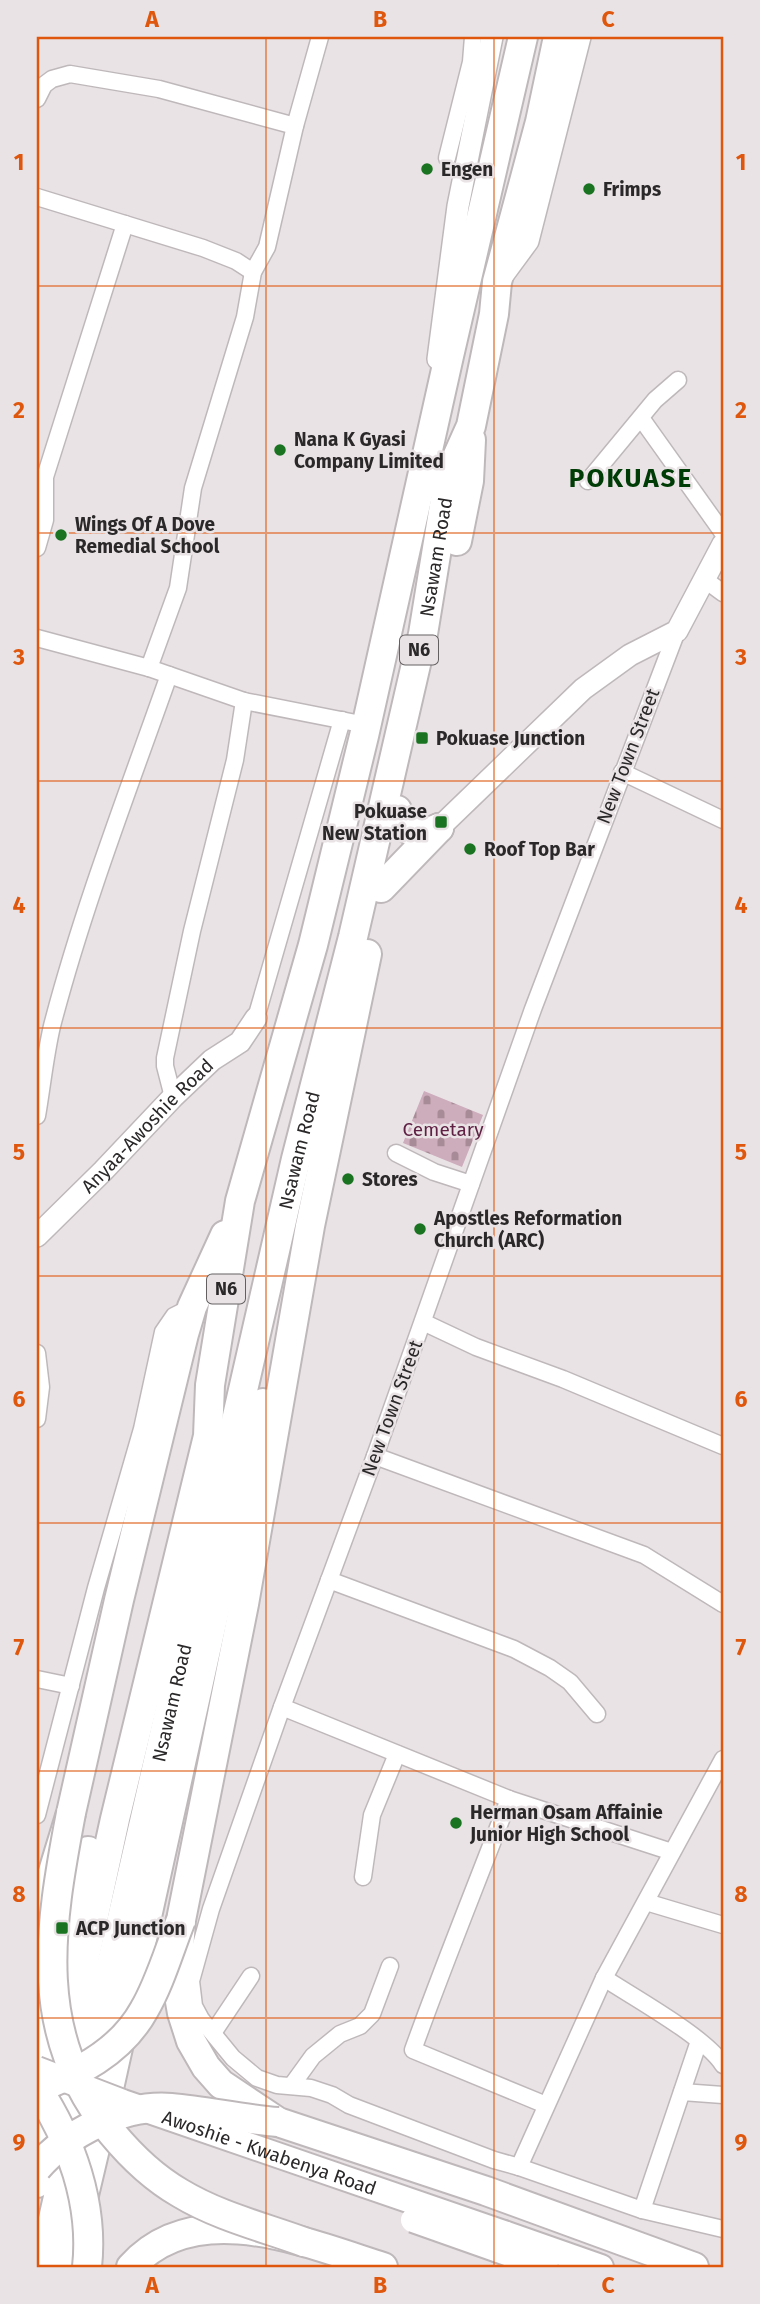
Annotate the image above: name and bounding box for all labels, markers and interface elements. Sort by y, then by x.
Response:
text: A [144,5,159,33]
text: B [373,5,387,33]
text: C [601,5,615,33]
text: 1 [14,148,24,176]
text: 1 [736,148,746,176]
place label: Engen [441,158,493,181]
marker: Engen [419,161,435,177]
place label: Frimps [603,178,661,201]
marker: Frimps [581,181,597,197]
text: 2 [13,396,25,424]
text: 2 [735,396,747,424]
place label: Nana K Gyasi Company Limited [294,428,444,473]
marker: Nana K Gyasi Company Limited [272,442,288,458]
district label: POKUASE [569,463,693,494]
street label: Nsawam Road [414,495,457,618]
place label: Wings Of A Dove Remedial School [75,513,220,558]
marker: Wings Of A Dove Remedial School [53,527,69,543]
road number: N6 [400,636,438,664]
text: 3 [12,643,25,671]
text: 3 [734,643,747,671]
street label: New Town Street [592,685,664,827]
place label: Pokuase Junction [436,727,585,750]
marker: Pokuase Junction [414,730,430,746]
place label: Pokuase New Station [322,800,427,845]
marker: Pokuase New Station [433,814,449,830]
place label: Roof Top Bar [484,838,595,861]
marker: Roof Top Bar [462,841,478,857]
text: 4 [13,891,26,919]
text: 4 [735,891,748,919]
street label: Anyaa-Awoshie Road [76,1054,218,1198]
street label: Nsawam Road [273,1089,324,1211]
park label: Cemetary [403,1118,484,1141]
text: 5 [13,1138,25,1166]
text: 5 [735,1138,747,1166]
place label: Stores [362,1168,418,1191]
marker: Stores [340,1171,356,1187]
place label: Apostles Reformation Church (ARC) [433,1207,622,1252]
marker: Apostles Reformation Church (ARC) [412,1221,428,1237]
road number: N6 [207,1274,245,1304]
street label: New Town Street [357,1337,427,1479]
text: 6 [13,1385,26,1413]
text: 6 [735,1385,748,1413]
text: 7 [14,1633,25,1661]
text: 7 [736,1633,747,1661]
street label: Nsawam Road [147,1641,196,1764]
place label: Herman Osam Affainie Junior High School [469,1801,663,1846]
marker: Herman Osam Affainie Junior High School [448,1815,464,1831]
text: 8 [12,1880,26,1908]
text: 8 [734,1880,748,1908]
place label: ACP Junction [75,1917,186,1940]
marker: ACP Junction [54,1920,70,1936]
street label: Awoshie - Kwabenya Road [159,2105,380,2200]
text: 9 [13,2128,26,2156]
text: 9 [735,2128,748,2156]
text: A [144,2271,159,2299]
text: B [373,2271,387,2299]
text: C [601,2271,615,2299]

